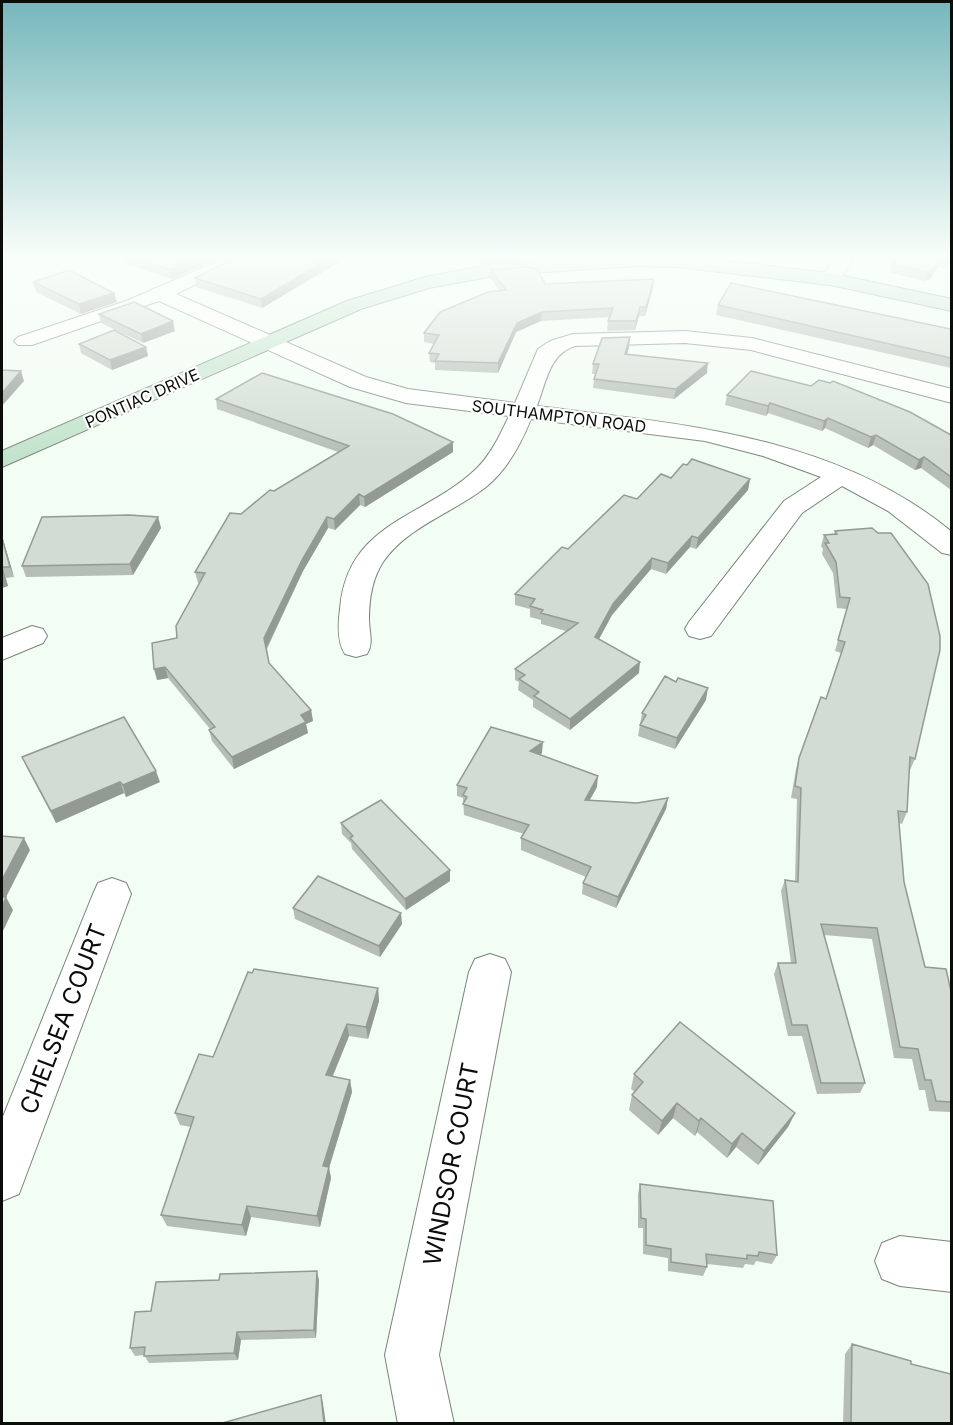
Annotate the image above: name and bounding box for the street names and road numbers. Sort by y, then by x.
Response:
street label: PONTIAC DRIVE [82,364,202,432]
street label: SOUTHAMPTON ROAD [471,395,647,437]
street label: CHELSEA COURT [13,920,113,1118]
street label: WINDSOR COURT [417,1060,485,1268]

